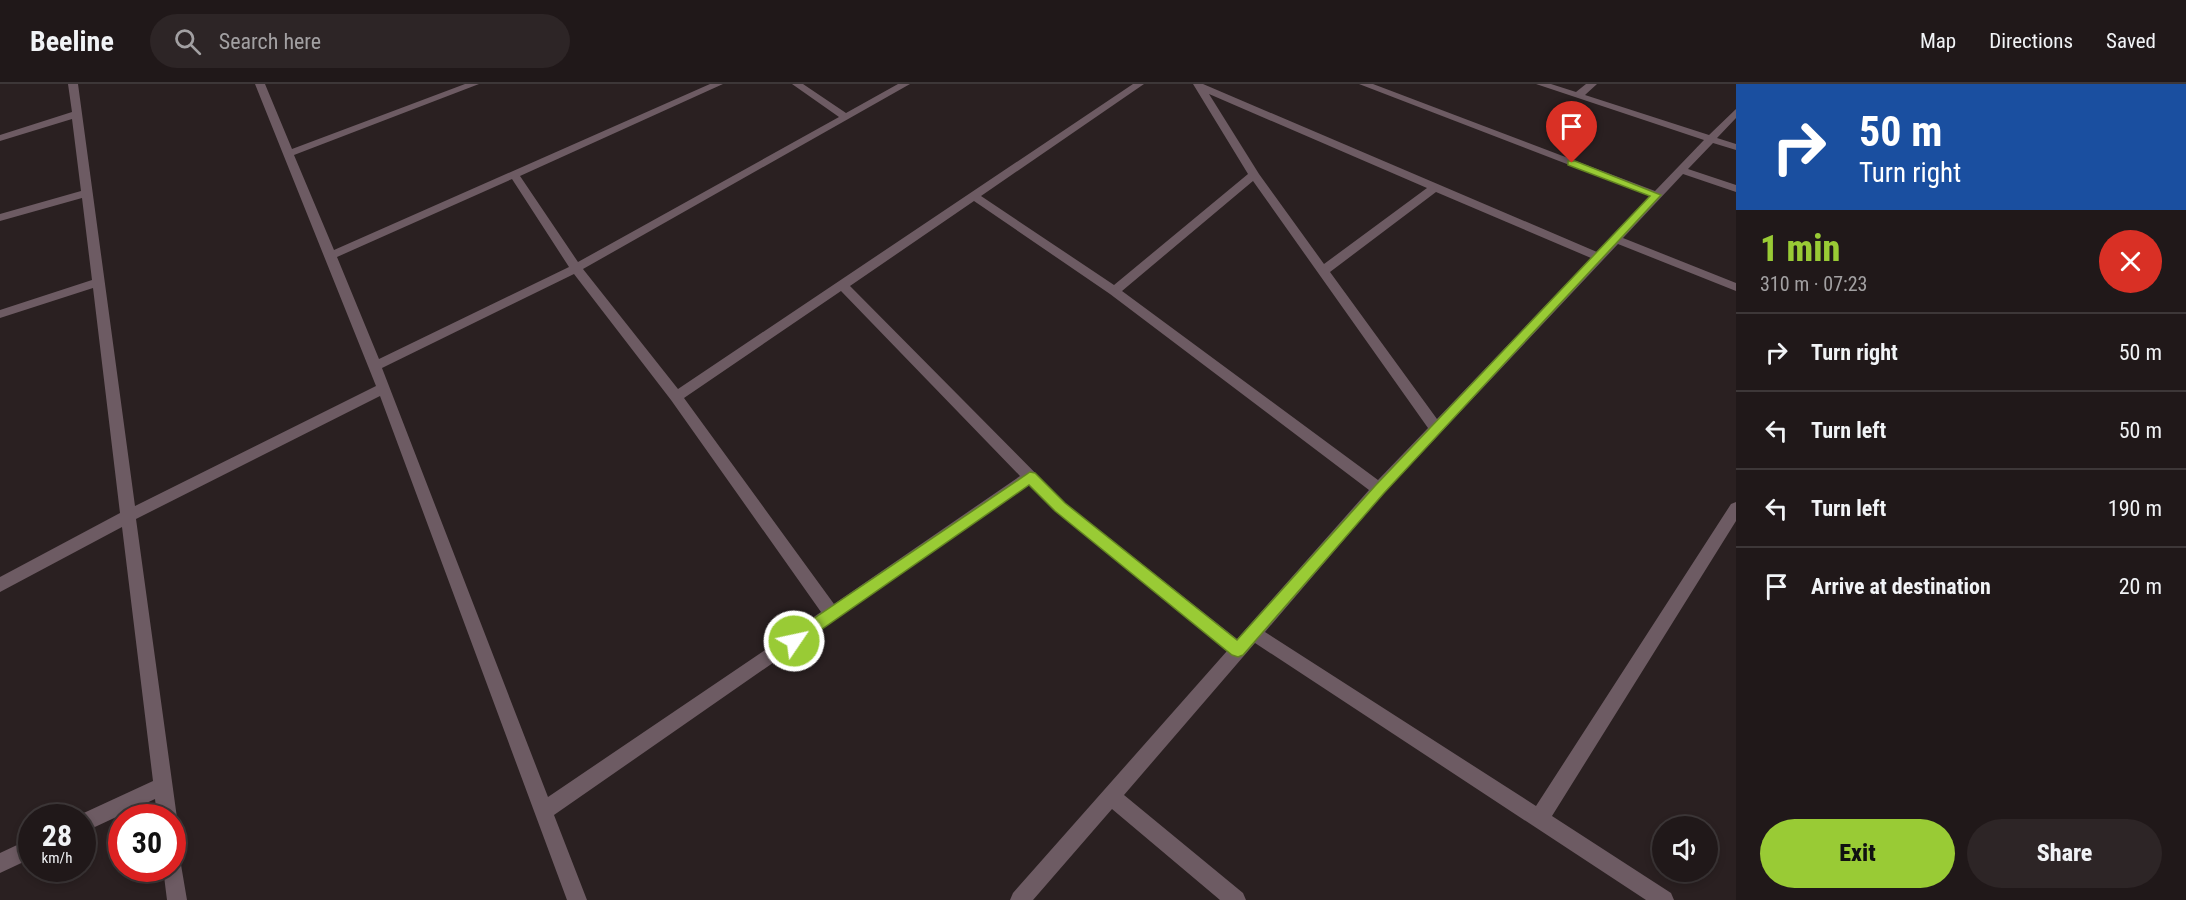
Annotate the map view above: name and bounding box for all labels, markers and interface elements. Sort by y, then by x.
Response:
search box [150,14,570,68]
text: Beeline [30,25,114,58]
icon: search [171,25,204,58]
text: Search here [219,29,321,54]
text: Map [1920,29,1956,53]
text: Directions [1989,29,2073,53]
text: Saved [2106,29,2156,53]
pin [1546,101,1597,163]
text: 50 m [1859,107,1942,156]
icon: right [1760,108,1838,186]
icon: arrive [1555,110,1588,143]
text: Turn right [1859,157,1961,189]
text: 1 min [1760,228,1840,270]
button: close [2099,230,2162,293]
text: 310 m · 07:23 [1760,272,1867,296]
icon: right [1760,336,1793,369]
text: Turn right [1811,340,1898,365]
text: 50 m [2119,340,2162,365]
icon: left [1760,414,1793,447]
text: Turn left [1811,418,1886,443]
text: 50 m [2119,418,2162,443]
icon: left [1760,492,1793,525]
text: Turn left [1811,496,1886,521]
text: 190 m [2108,496,2162,521]
icon: arrive [1760,570,1793,603]
text: Arrive at destination [1811,574,1991,599]
text: 20 m [2119,574,2162,599]
position arrow [762,609,826,673]
speed limit sign: 30 [108,804,186,882]
map controls [1652,816,1718,882]
button: sound [1652,816,1718,882]
text: 28 [42,818,72,853]
button: Exit [1760,819,1955,888]
button: Share [1967,819,2162,888]
text: km/h [42,849,72,867]

